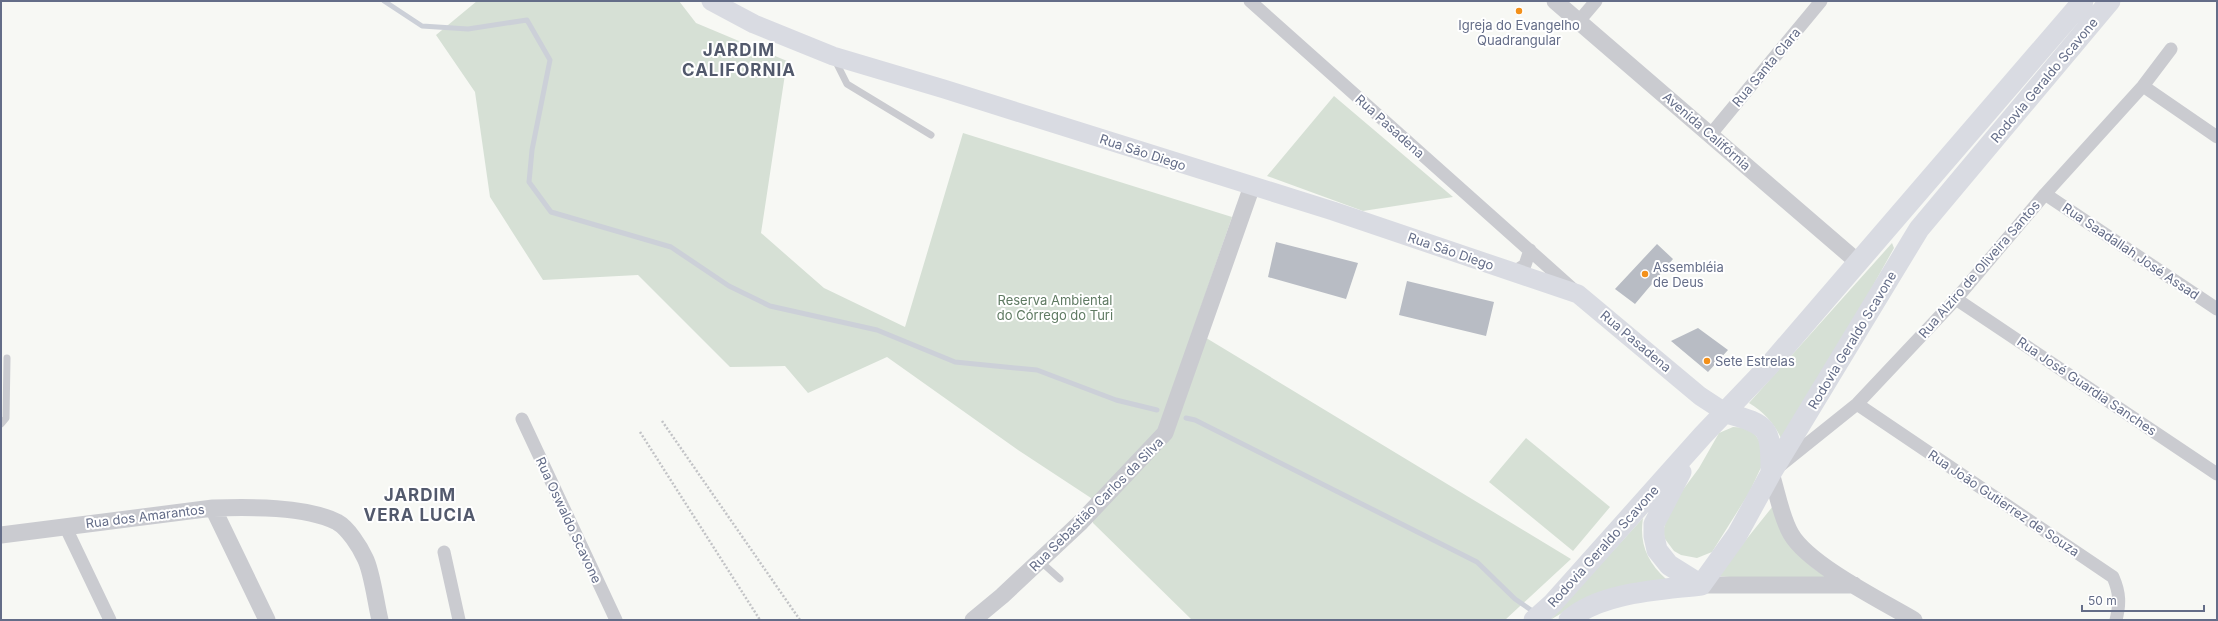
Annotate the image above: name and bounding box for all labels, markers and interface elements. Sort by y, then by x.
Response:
marker: Igreja do Evangelho Quadrangular [1514,6,1524,16]
street label: Rodovia Geraldo Scavone [1987,14,2101,146]
place label: Igreja do Evangelho Quadrangular [1458,17,1580,48]
street label: Rua Santa Clara [1728,24,1804,110]
district label: JARDIM CALIFORNIA [682,40,796,80]
street label: Avenida Califórnia [1660,89,1754,173]
street label: Rua Pasadena [1352,91,1428,161]
street label: Rua São Diego [1098,130,1188,174]
street label: Rua Alziro de Oliveira Santos [1915,197,2043,341]
street label: Rua Saadallah José Assad [2060,199,2202,303]
street label: Rua São Diego [1406,229,1496,273]
place label: Assembléia de Deus [1653,259,1724,290]
street label: Rodovia Geraldo Scavone [1804,268,1900,412]
marker: Assembléia de Deus [1640,269,1650,279]
park label: Reserva Ambiental do Córrego do Turi [997,292,1113,323]
street label: Rua Pasadena [1597,307,1675,375]
street label: Rua José Guardia Sanches [2014,333,2160,439]
place label: Sete Estrelas [1715,353,1795,369]
marker: Sete Estrelas [1702,356,1712,366]
street label: Rua Sebastião Carlos da Silva [1026,434,1166,574]
street label: Rua João Gutierrez de Souza [1925,446,2083,560]
street label: Rua Oswaldo Scavone [533,454,605,586]
street label: Rodovia Geraldo Scavone [1544,482,1662,610]
district label: JARDIM VERA LUCIA [364,485,477,525]
street label: Rua dos Amarantos [85,501,205,531]
scale bar [2082,587,2204,613]
text: 50 m [2088,593,2117,608]

